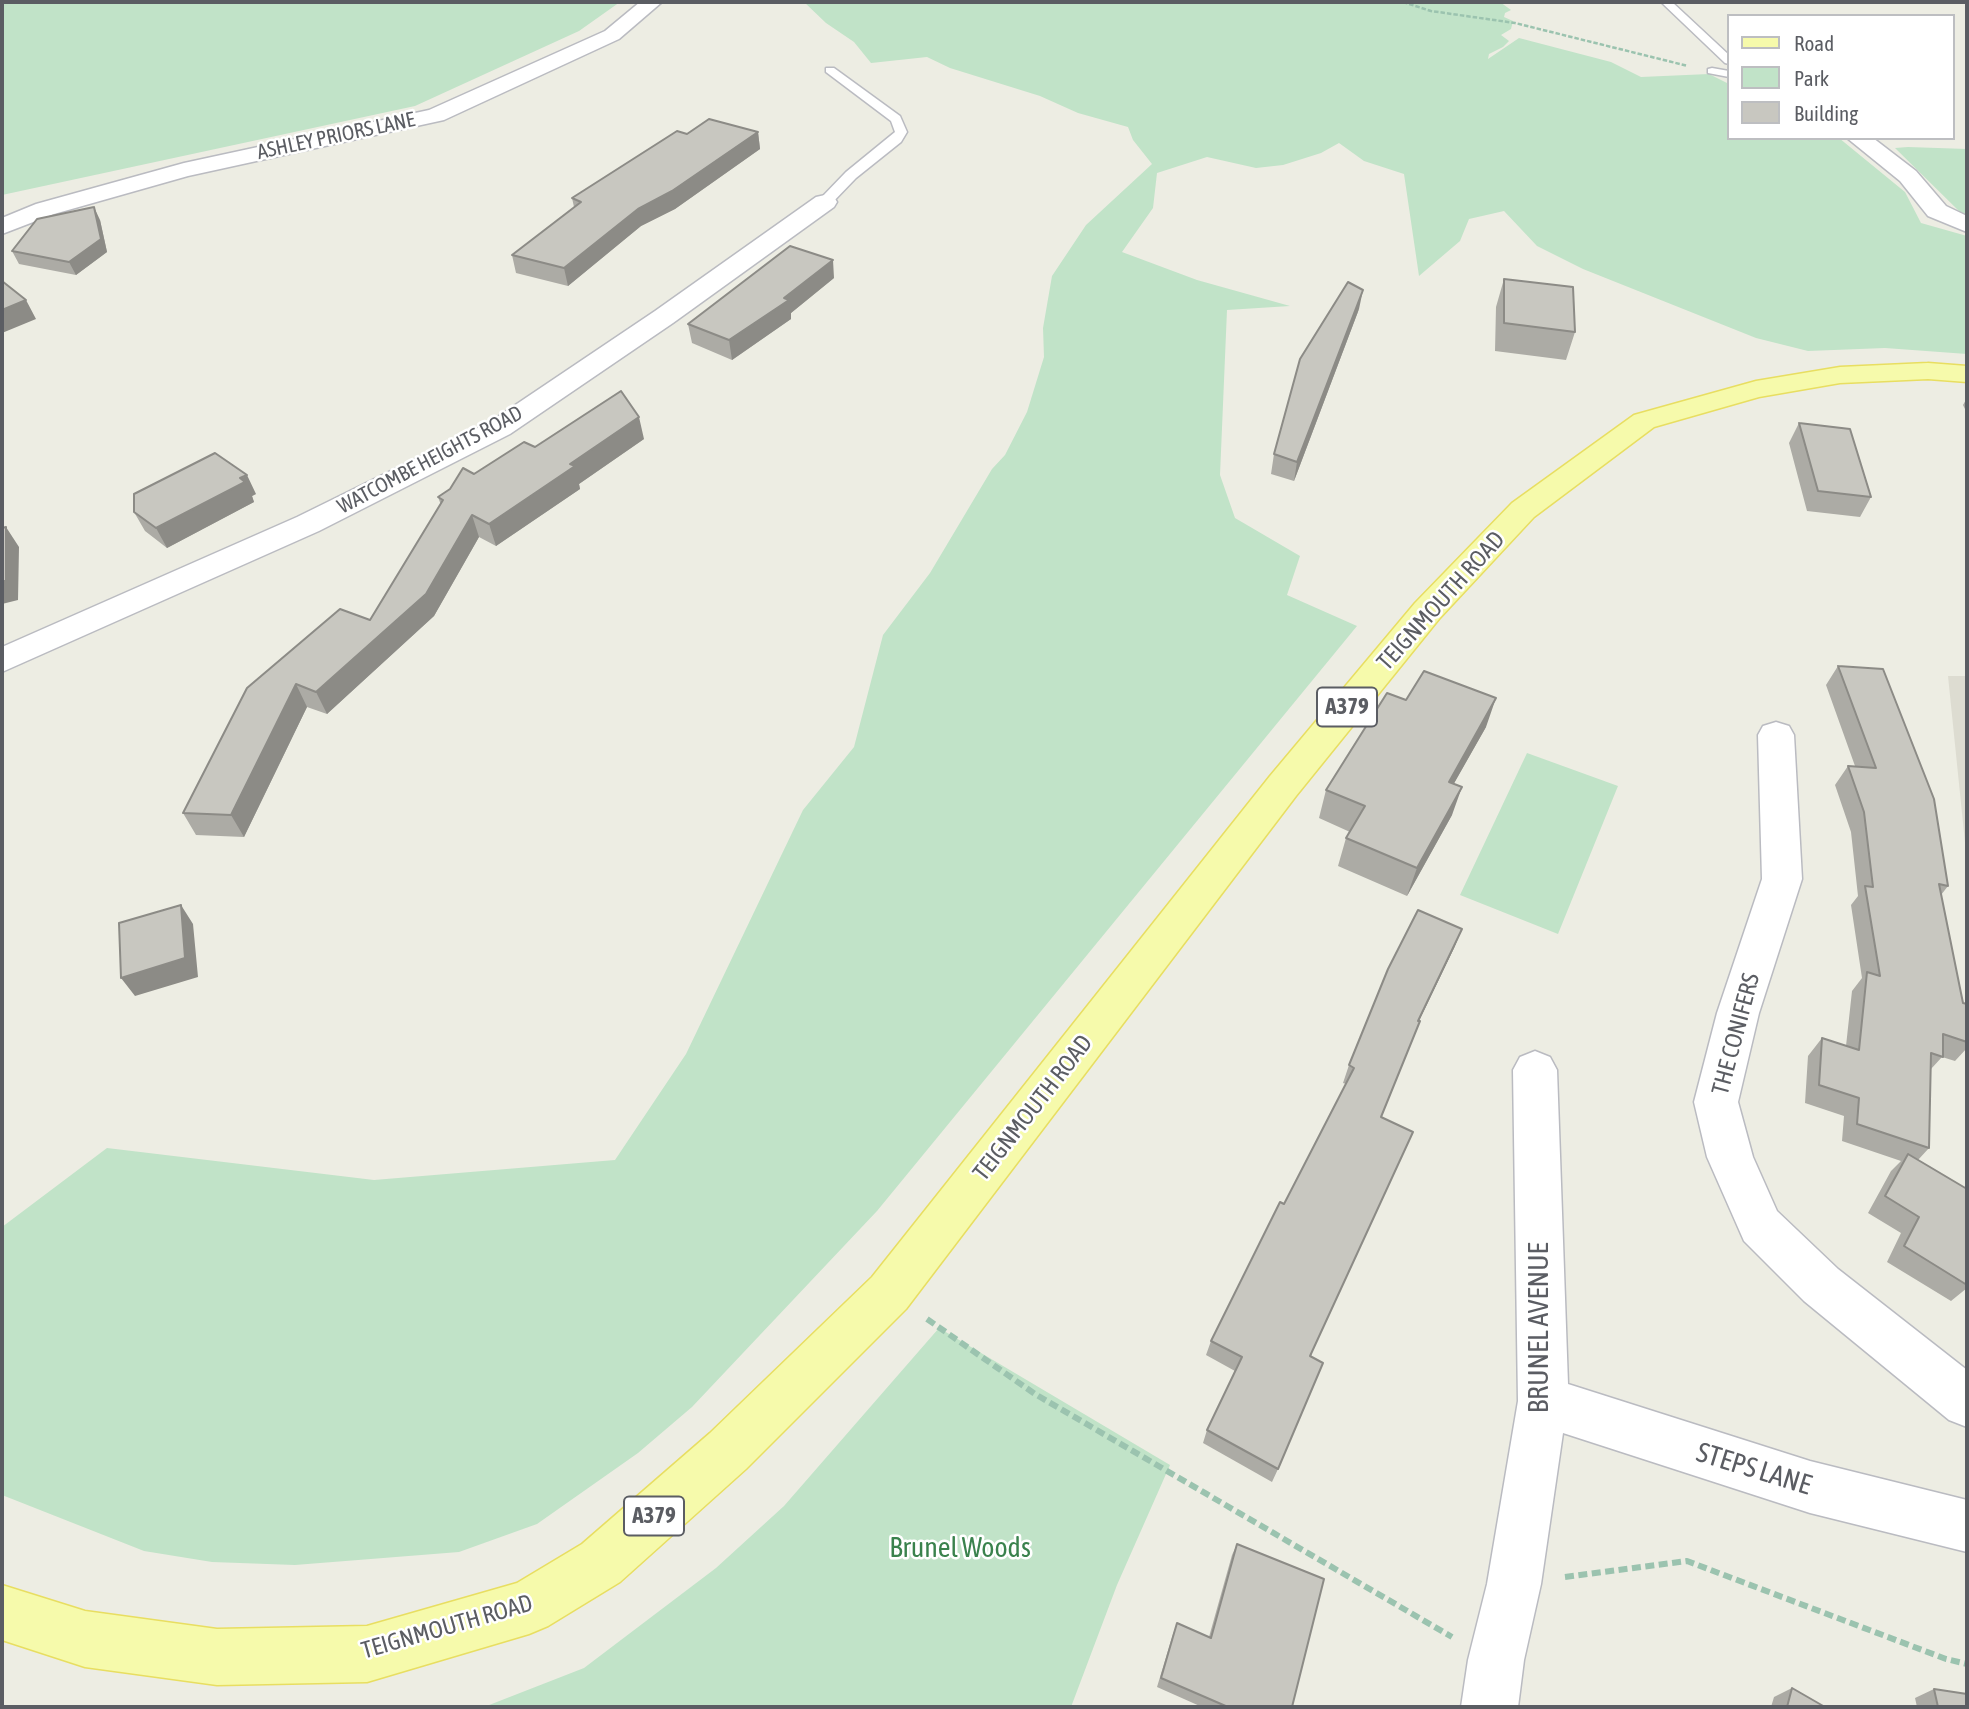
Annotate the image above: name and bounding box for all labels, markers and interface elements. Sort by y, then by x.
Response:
legend [1728,14,1955,140]
text: Road [1794,31,1834,55]
text: Park [1794,66,1829,90]
text: Building [1794,101,1858,125]
street label: ASHLEY PRIORS LANE [255,107,417,165]
street label: WATCOMBE HEIGHTS ROAD [333,401,527,519]
street label: TEIGNMOUTH ROAD [1371,526,1511,676]
road number: A379 [1317,688,1377,726]
street label: THE CONIFERS [1706,970,1766,1098]
street label: TEIGNMOUTH ROAD [967,1029,1099,1187]
street label: BRUNEL AVENUE [1522,1243,1556,1413]
street label: STEPS LANE [1693,1436,1815,1502]
road number: A379 [624,1497,684,1536]
park label: Brunel Woods [889,1531,1031,1565]
street label: TEIGNMOUTH ROAD [358,1589,536,1665]

